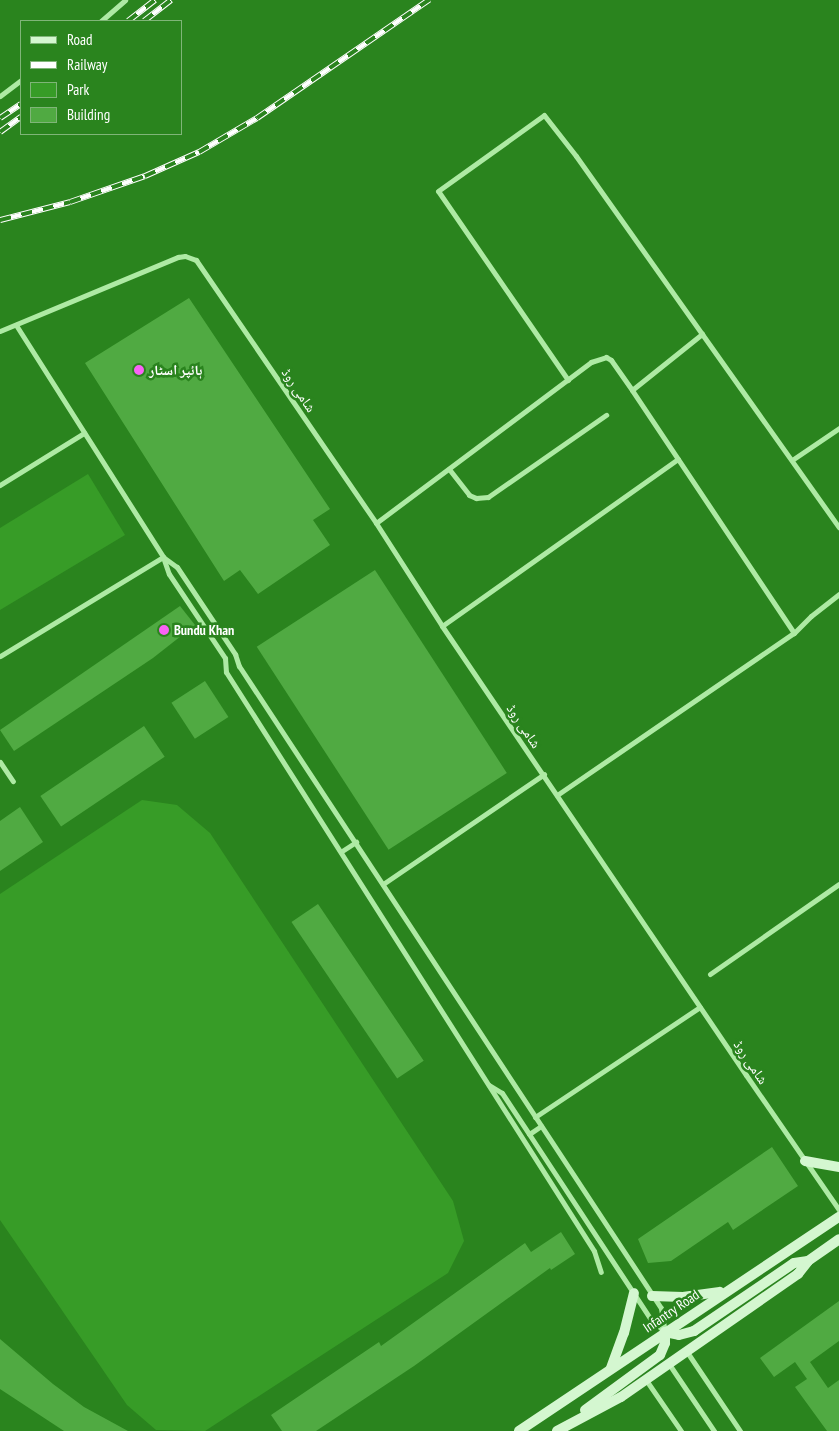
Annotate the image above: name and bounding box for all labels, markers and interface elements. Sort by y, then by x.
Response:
legend [20,20,182,135]
text: Road [67,30,93,49]
text: Railway [67,55,107,74]
text: Park [67,80,89,99]
text: Building [67,105,110,124]
place label: ہائپر اسٹار [149,362,202,378]
marker: ہائپر اسٹار [133,364,145,376]
street label: شامی روڈ [278,365,320,415]
place label: Bundu Khan [174,622,234,638]
marker: Bundu Khan [158,624,170,636]
street label: شامی روڈ [503,701,545,751]
street label: شامی روڈ [730,1037,772,1087]
street label: Infantry Road [640,1286,702,1336]

